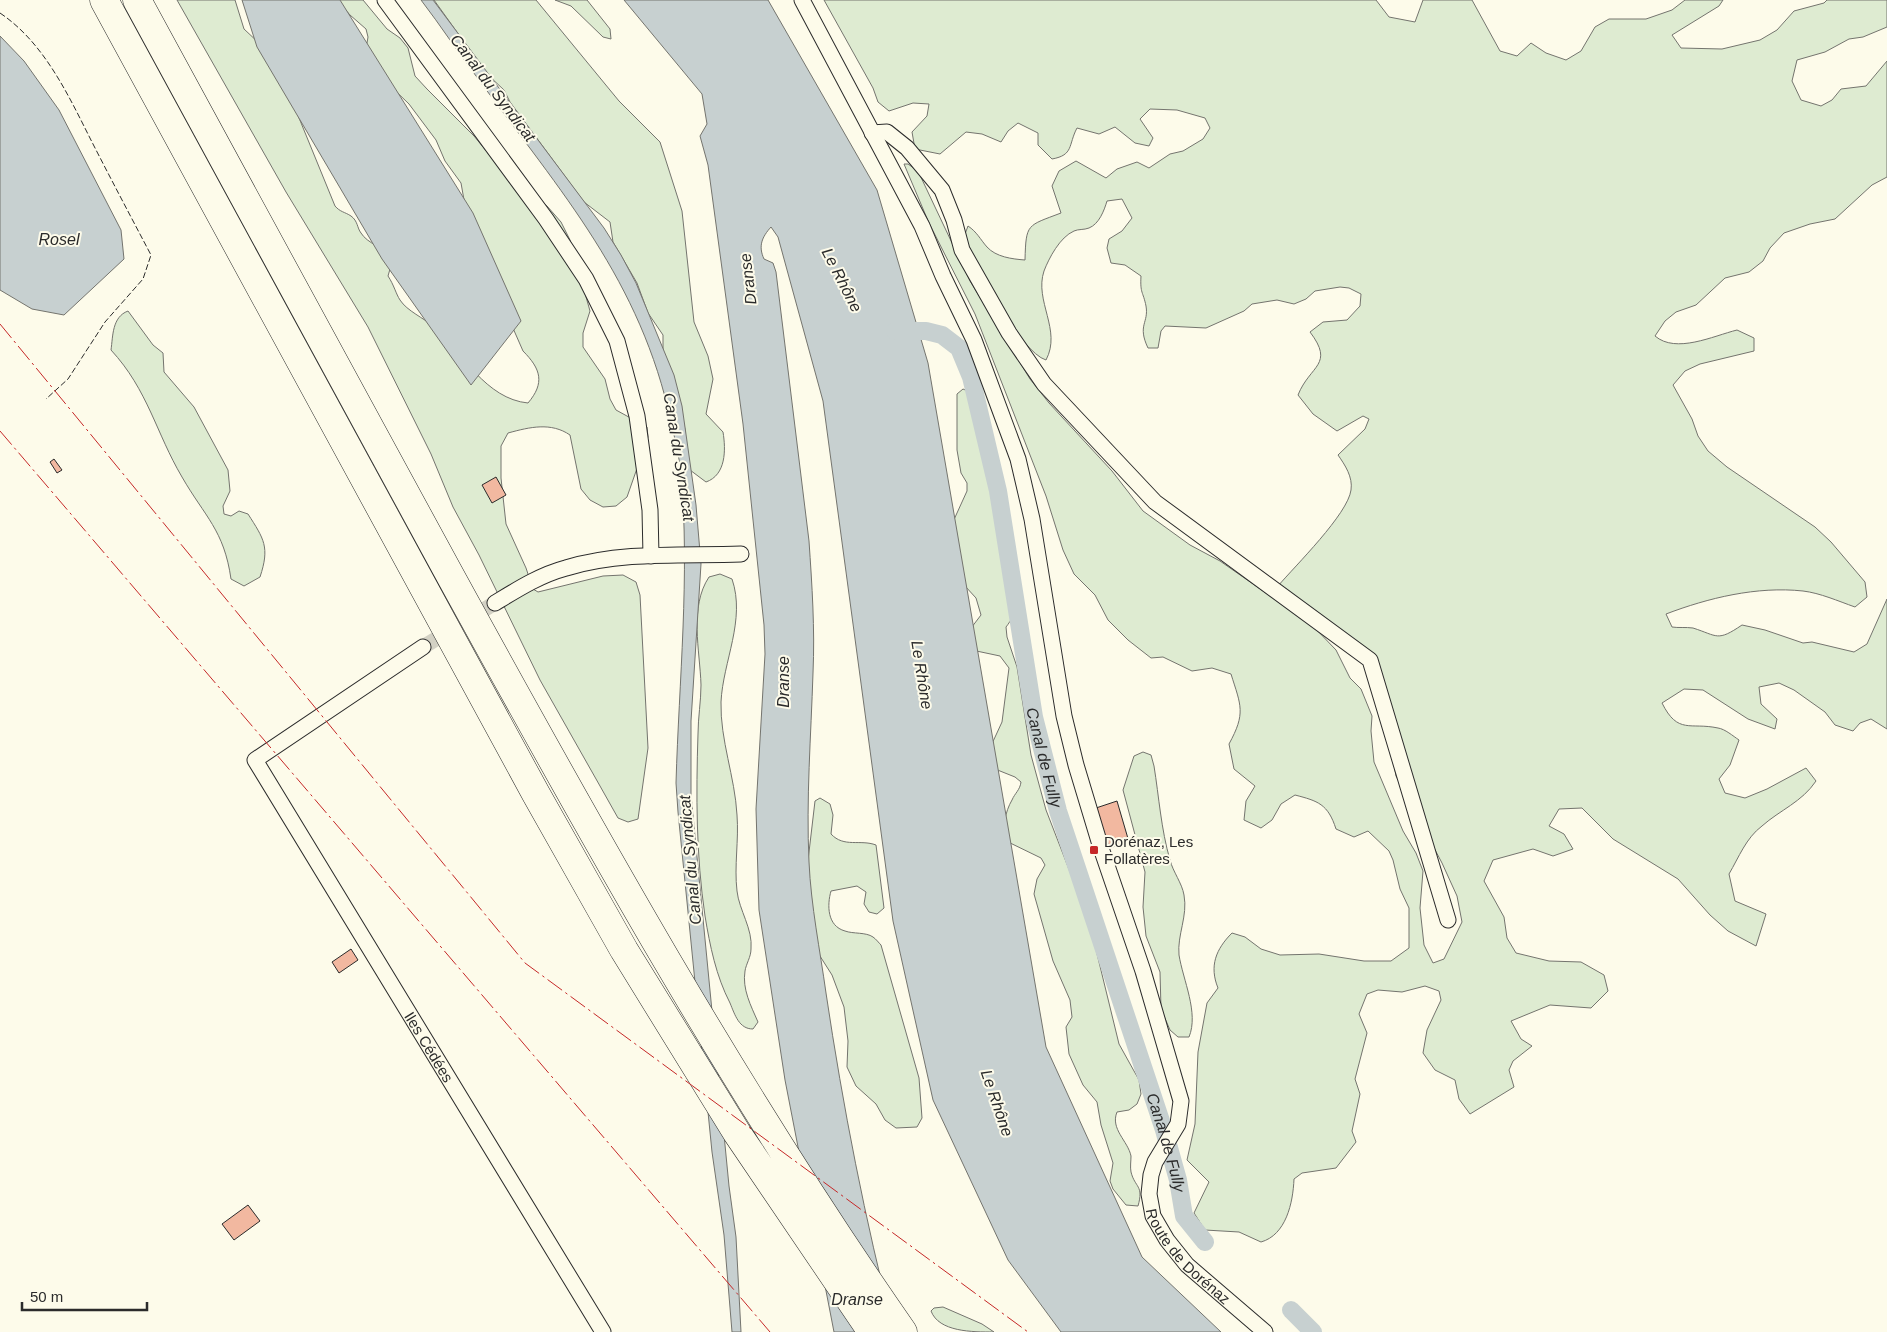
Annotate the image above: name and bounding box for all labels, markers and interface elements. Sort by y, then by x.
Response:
water label: Canal du Syndicat [447,31,539,145]
water label: Rosel [39,231,80,248]
water label: Le Rhône [819,245,865,315]
water label: Dranse [736,252,760,306]
water label: Canal du Syndicat [660,392,698,523]
water label: Le Rhône [908,639,936,711]
water label: Dranse [775,656,792,708]
water label: Canal de Fully [1024,706,1065,810]
water label: Canal du Syndicat [676,794,704,925]
place label: Dorénaz, Les Follatères [1104,833,1193,867]
marker: Dorénaz, Les Follatères [1088,844,1100,856]
street label: Iles Cédées [402,1008,457,1085]
water label: Le Rhône [978,1067,1016,1139]
water label: Canal de Fully [1144,1091,1188,1194]
street label: Route de Dorénaz [1143,1207,1234,1307]
scale bar [22,1280,148,1312]
text: 50 m [30,1288,63,1305]
water label: Dranse [831,1291,883,1308]

